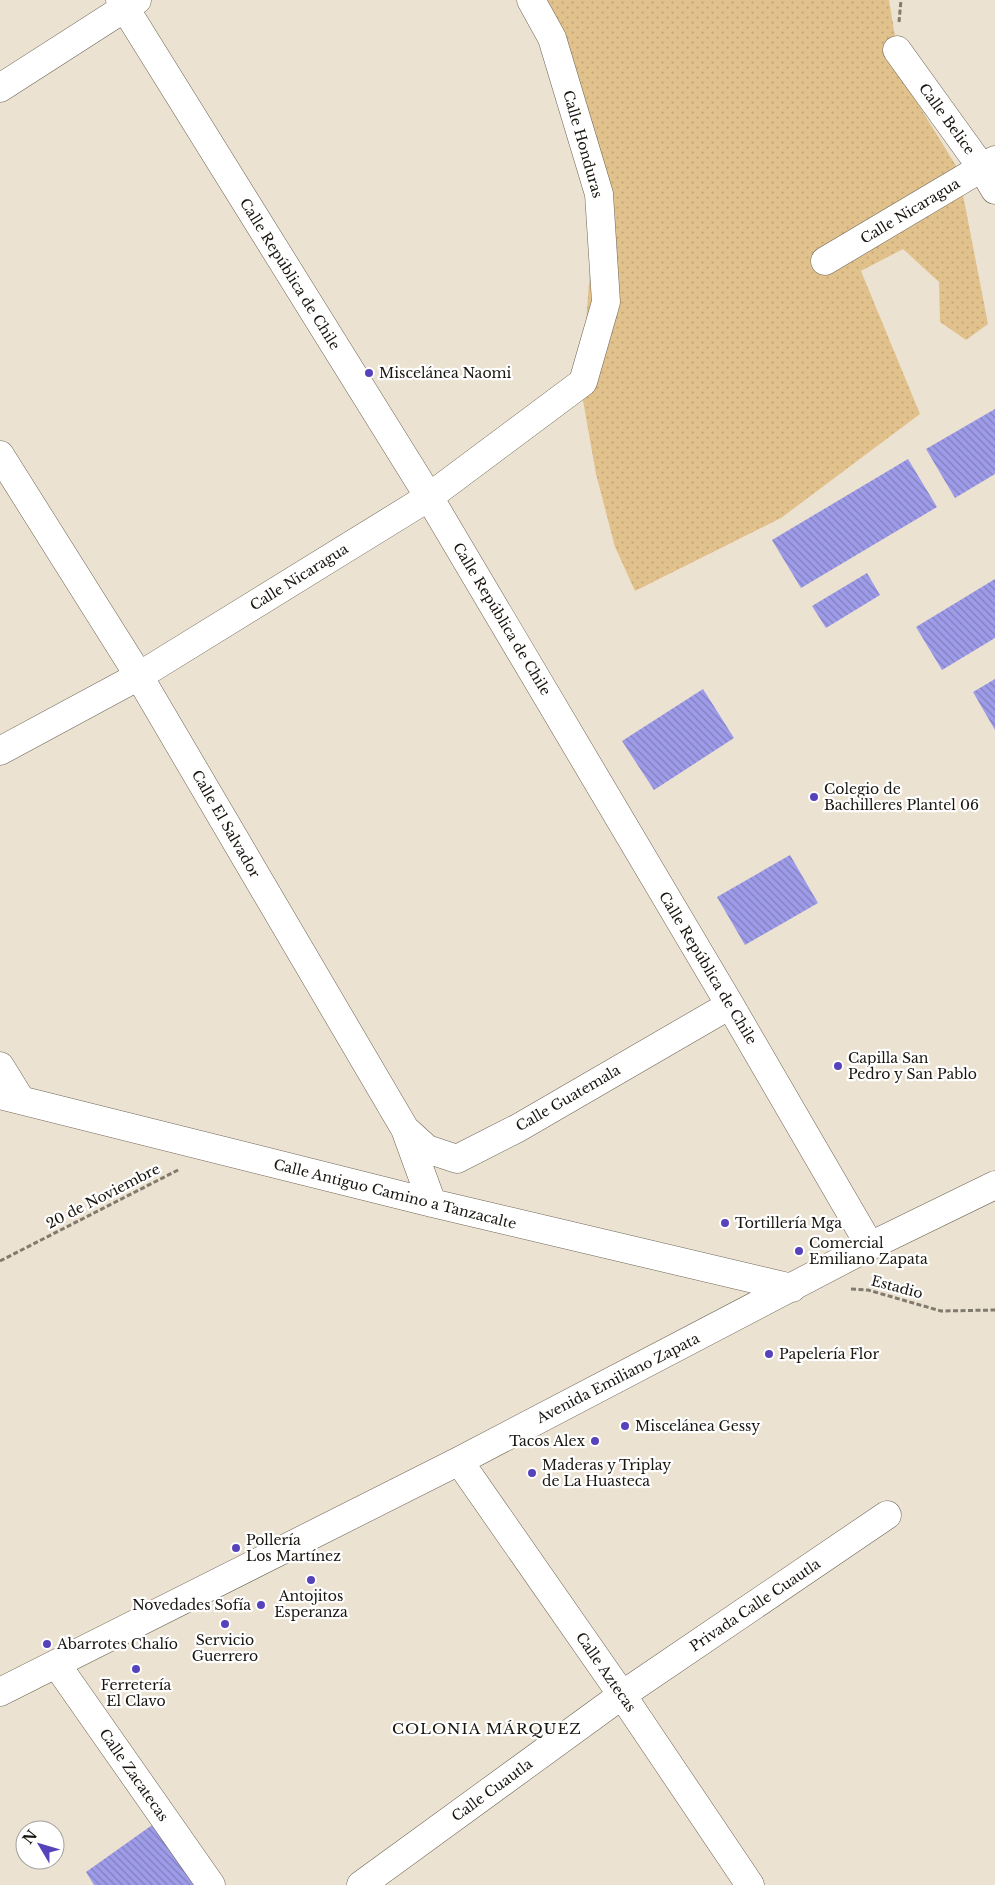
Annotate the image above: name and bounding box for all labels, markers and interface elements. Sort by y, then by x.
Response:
street label: Calle Belice [915,80,979,158]
street label: Calle Honduras [559,88,607,200]
street label: Calle Nicaragua [857,174,963,248]
street label: Calle República de Chile [236,195,344,353]
place label: Miscelánea Naomi [379,364,512,382]
marker: Miscelánea Naomi [363,367,375,379]
street label: Calle Nicaragua [246,539,352,614]
street label: Calle República de Chile [449,539,555,699]
street label: Calle El Salvador [188,767,264,881]
place label: Colegio de Bachilleres Plantel 06 [824,780,979,814]
marker: Colegio de Bachilleres Plantel 06 [808,791,820,803]
street label: Calle República de Chile [655,888,761,1048]
place label: Capilla San Pedro y San Pablo [848,1049,977,1083]
marker: Capilla San Pedro y San Pablo [832,1060,844,1072]
street label: Calle Guatemala [512,1061,624,1135]
street label: Calle Antiguo Camino a Tanzacalte [272,1155,518,1233]
street label: 20 de Noviembre [43,1160,163,1232]
place label: Tortillería Mga [735,1214,842,1232]
marker: Tortillería Mga [719,1217,731,1229]
place label: Comercial Emiliano Zapata [809,1234,928,1268]
marker: Comercial Emiliano Zapata [793,1245,805,1257]
street label: Estadio [869,1271,925,1303]
street label: Avenida Emiliano Zapata [533,1329,703,1427]
place label: Papelería Flor [779,1345,879,1363]
marker: Papelería Flor [763,1348,775,1360]
place label: Miscelánea Gessy [635,1417,760,1435]
marker: Miscelánea Gessy [619,1420,631,1432]
place label: Tacos Alex [509,1432,585,1450]
marker: Tacos Alex [589,1435,601,1447]
place label: Maderas y Triplay de La Huasteca [542,1456,671,1490]
marker: Maderas y Triplay de La Huasteca [526,1467,538,1479]
place label: Pollería Los Martínez [246,1531,341,1565]
marker: Pollería Los Martínez [230,1542,242,1554]
street label: Privada Calle Cuautla [686,1554,824,1655]
marker: Antojitos Esperanza [305,1574,317,1586]
place label: Antojitos Esperanza [274,1587,348,1621]
place label: Novedades Sofía [132,1596,251,1614]
marker: Novedades Sofía [255,1599,267,1611]
marker: Servicio Guerrero [219,1618,231,1630]
street label: Calle Aztecas [572,1629,640,1715]
place label: Servicio Guerrero [192,1631,258,1665]
place label: Abarrotes Chalío [56,1635,178,1653]
marker: Abarrotes Chalío [41,1638,53,1650]
marker: Ferretería El Clavo [130,1663,142,1675]
place label: Ferretería El Clavo [101,1676,172,1710]
district label: COLONIA MÁRQUEZ [392,1719,582,1738]
street label: Calle Zacatecas [95,1725,173,1825]
street label: Calle Cuautla [448,1755,536,1825]
north arrow [15,1820,65,1870]
text: N [19,1826,41,1848]

